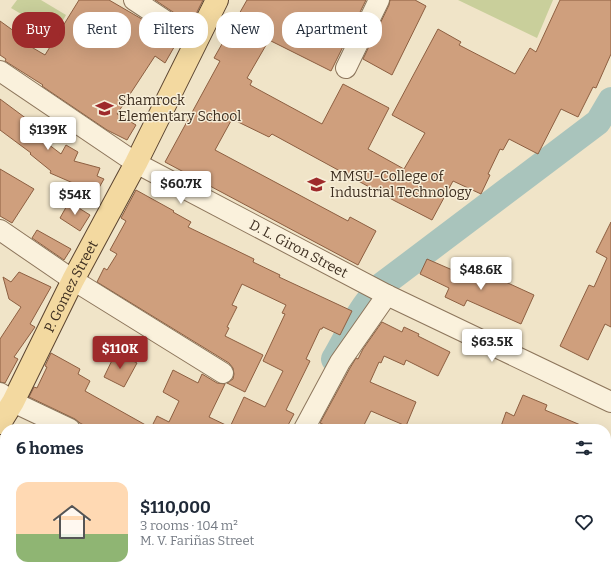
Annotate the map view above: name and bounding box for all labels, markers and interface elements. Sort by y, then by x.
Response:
chip: Buy [12,12,65,48]
chip: Rent [73,12,131,48]
chip: Filters [139,12,208,48]
chip: New [216,12,274,48]
chip: Apartment [282,12,382,48]
place label: Shamrock Elementary School [118,92,241,125]
school or university icon: Shamrock Elementary School [95,98,115,118]
pin: $139K [20,117,76,151]
text: $139K [29,122,67,137]
place label: MMSU-College of Industrial Technology [330,168,472,201]
pin: $60.7K [148,171,214,205]
school or university icon: MMSU-College of Industrial Technology [307,174,327,194]
text: $60.7K [160,176,202,191]
pin: $54K [51,182,99,216]
text: $54K [59,187,91,202]
street label: D. L. Giron Street [246,216,350,282]
street label: P. Gomez Street [41,238,102,335]
pin: $48.6K [448,257,514,291]
text: $48.6K [460,262,502,277]
pin: $63.5K [459,329,525,363]
text: $63.5K [471,334,513,349]
pin: $110K [92,336,148,370]
text: $110K [102,341,138,356]
icon: filters [573,437,595,459]
text: 6 homes [16,438,84,459]
text: $110,000 [140,497,211,518]
icon: home [48,498,96,546]
icon: heart [573,511,595,533]
text: 3 rooms · 104 m² [140,518,238,533]
text: M. V. Fariñas Street [140,533,254,548]

